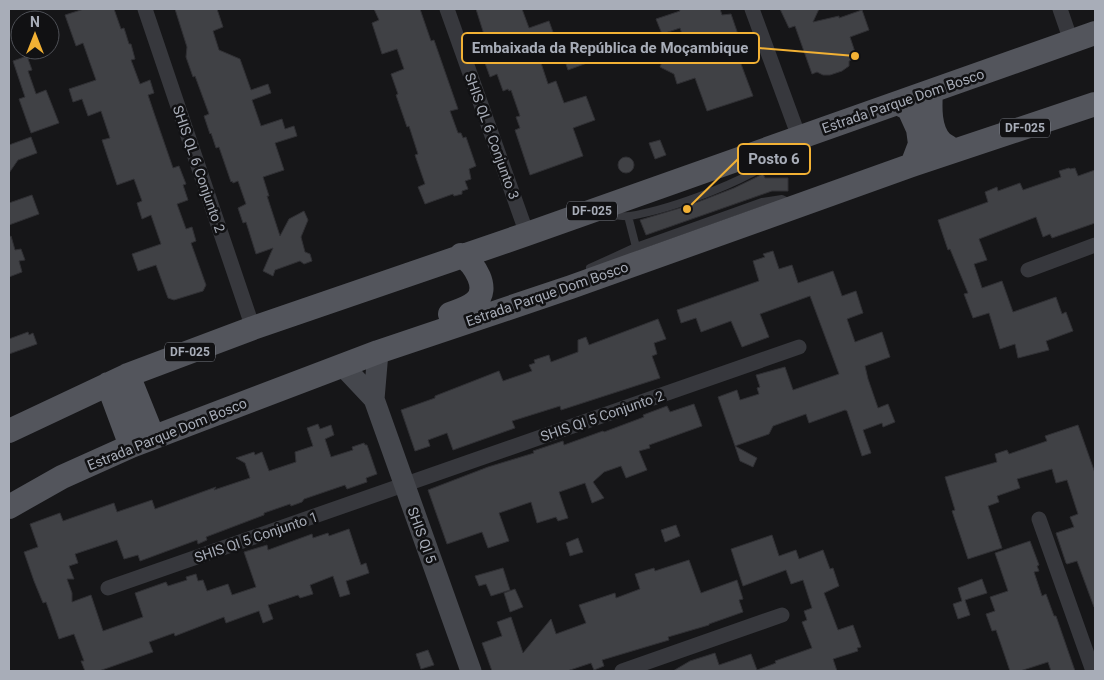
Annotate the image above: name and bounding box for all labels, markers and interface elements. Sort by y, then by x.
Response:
north arrow [10,10,60,60]
text: N [30,14,40,30]
callout: Embaixada da República de Moçambique [462,33,759,63]
text: Embaixada da República de Moçambique [472,39,748,57]
street label: Estrada Parque Dom Bosco [820,66,986,136]
street label: SHIS QL 6 Conjunto 3 [462,71,522,201]
street label: SHIS QL 6 Conjunto 2 [170,103,228,235]
road number: DF-025 [1000,119,1050,138]
callout: Posto 6 [738,144,810,174]
text: Posto 6 [748,150,800,168]
road number: DF-025 [567,202,617,220]
street label: Estrada Parque Dom Bosco [464,259,630,329]
road number: DF-025 [165,342,215,362]
street label: SHIS QI 5 Conjunto 2 [538,387,666,445]
street label: Estrada Parque Dom Bosco [85,395,249,473]
street label: SHIS QI 5 [404,505,440,565]
street label: SHIS QI 5 Conjunto 1 [192,508,320,566]

